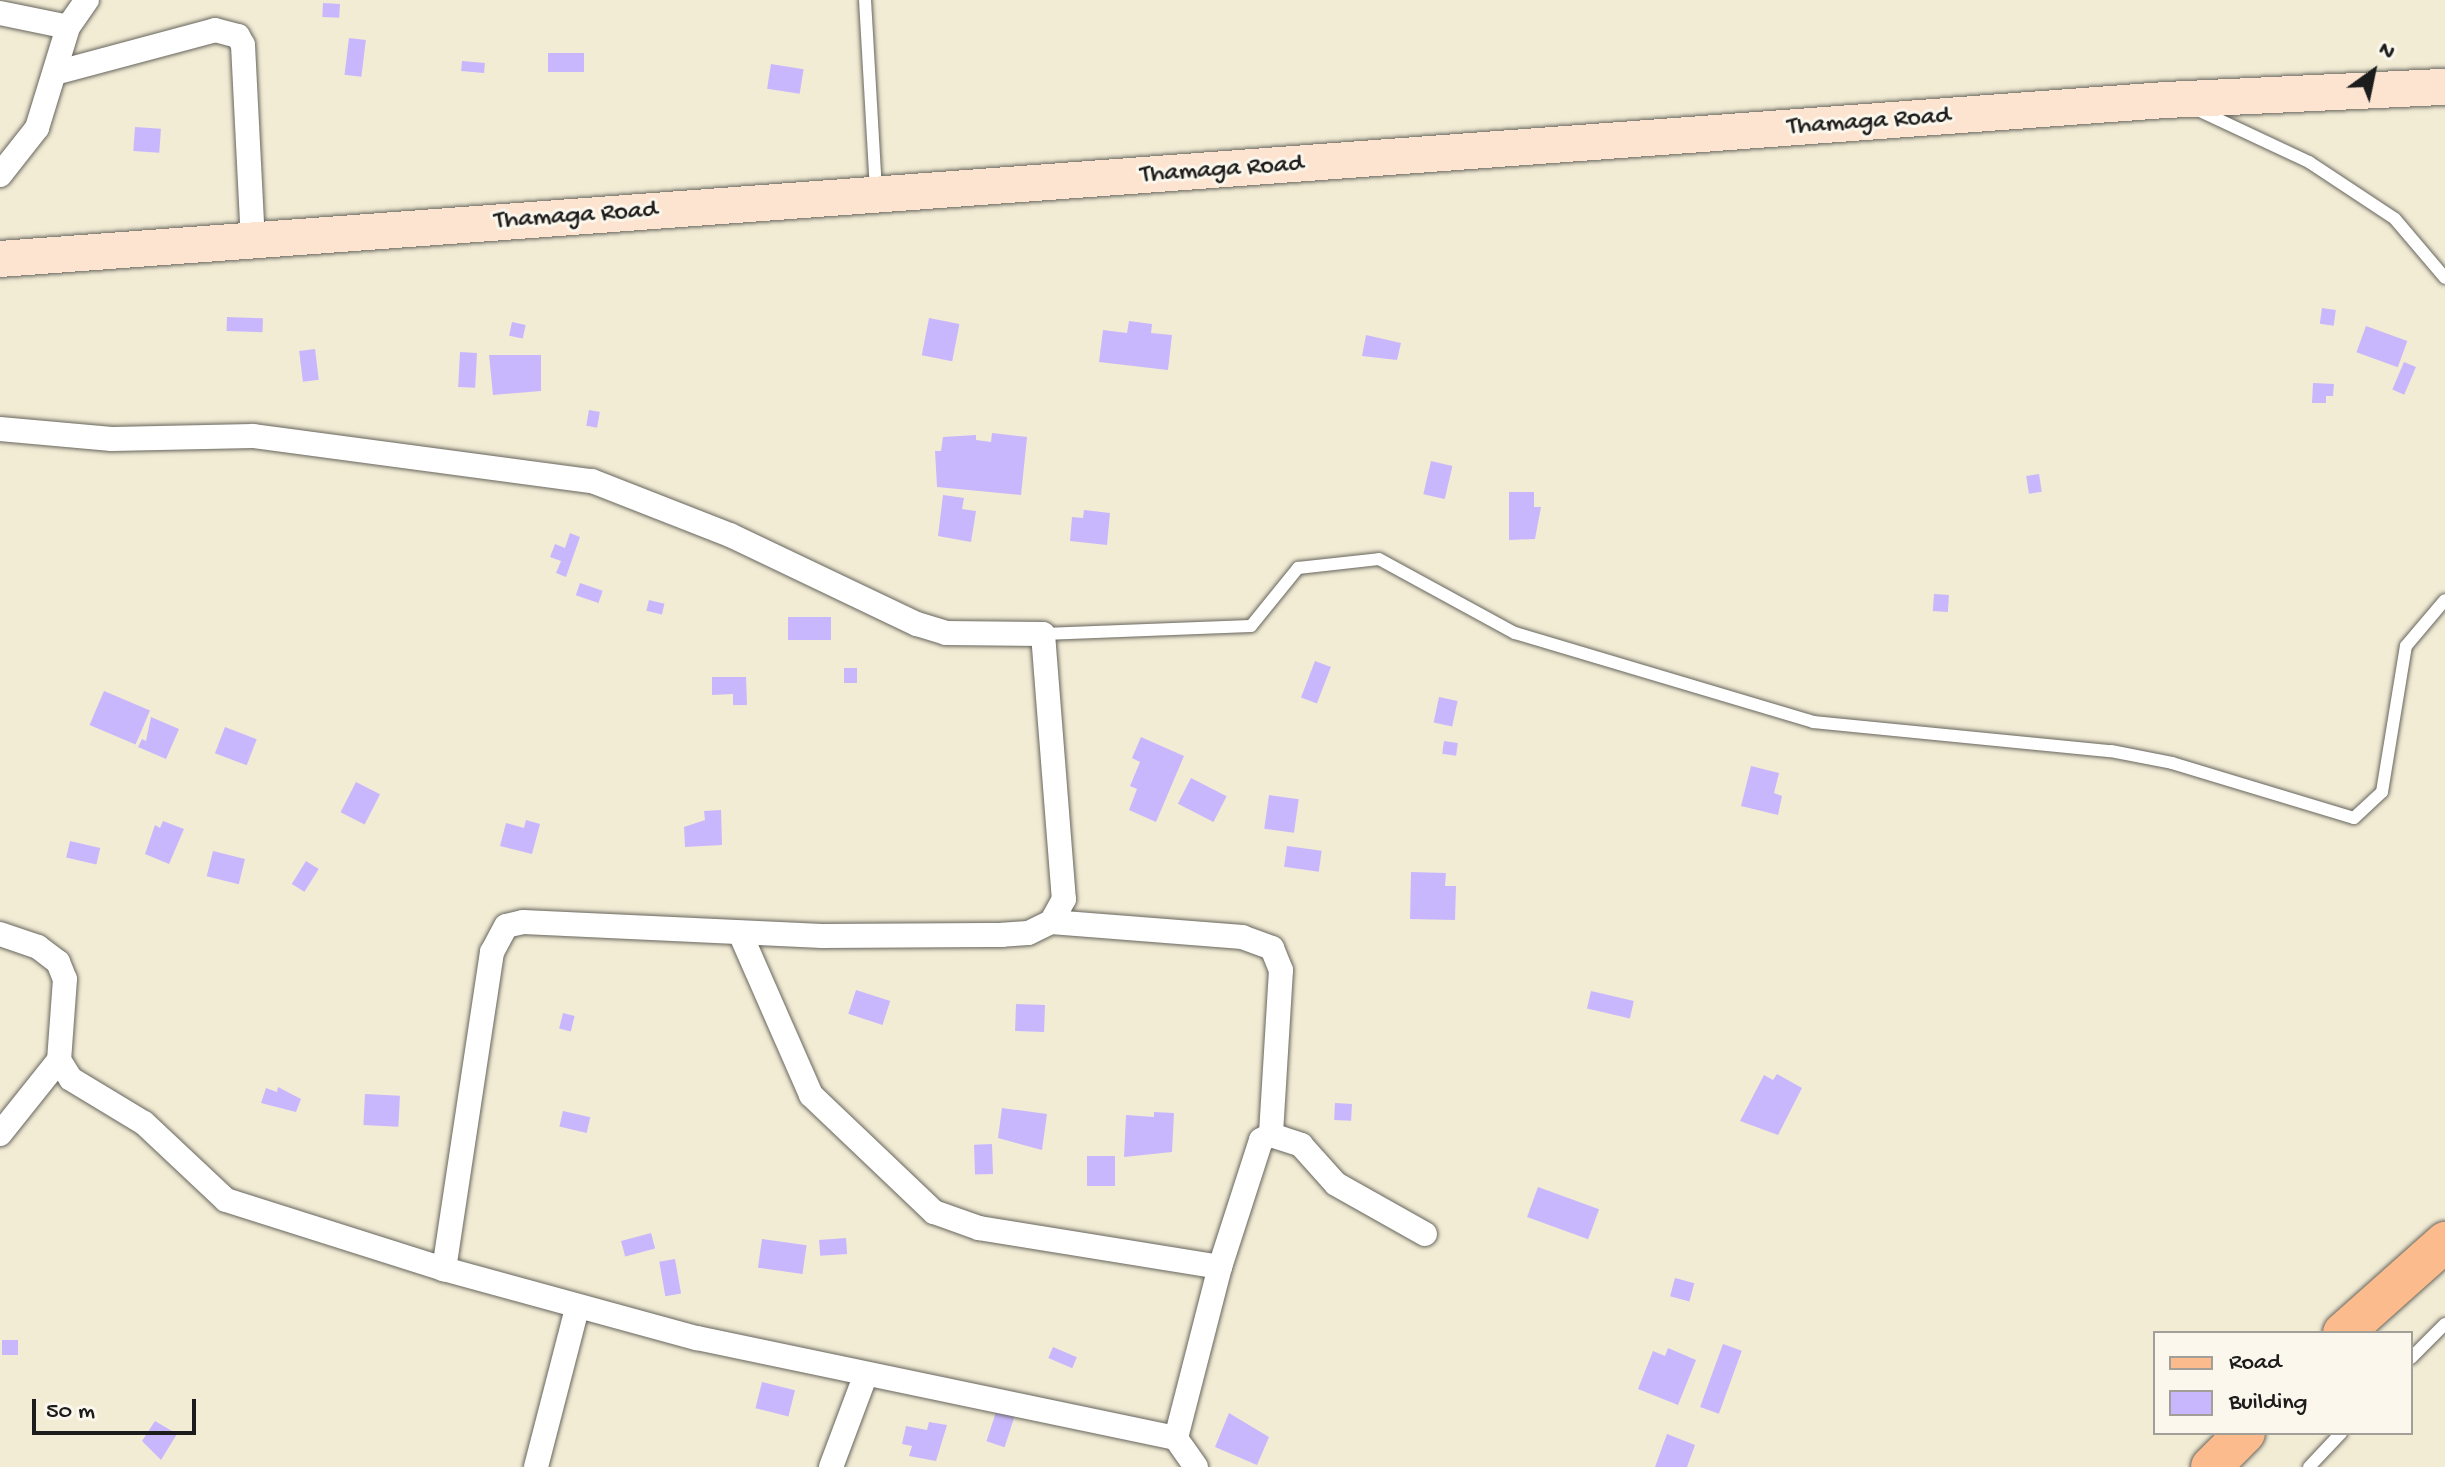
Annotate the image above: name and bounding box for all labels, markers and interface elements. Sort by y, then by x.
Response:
north arrow [2333,32,2413,112]
text: N [2373,37,2399,67]
street label: Thamaga Road [1786,102,1952,144]
street label: Thamaga Road [1139,150,1305,192]
street label: Thamaga Road [493,196,659,238]
legend [2153,1331,2413,1435]
text: Road [2229,1349,2281,1378]
scale bar [36,1383,200,1433]
text: Building [2229,1389,2307,1418]
text: 50 m [46,1398,95,1427]

